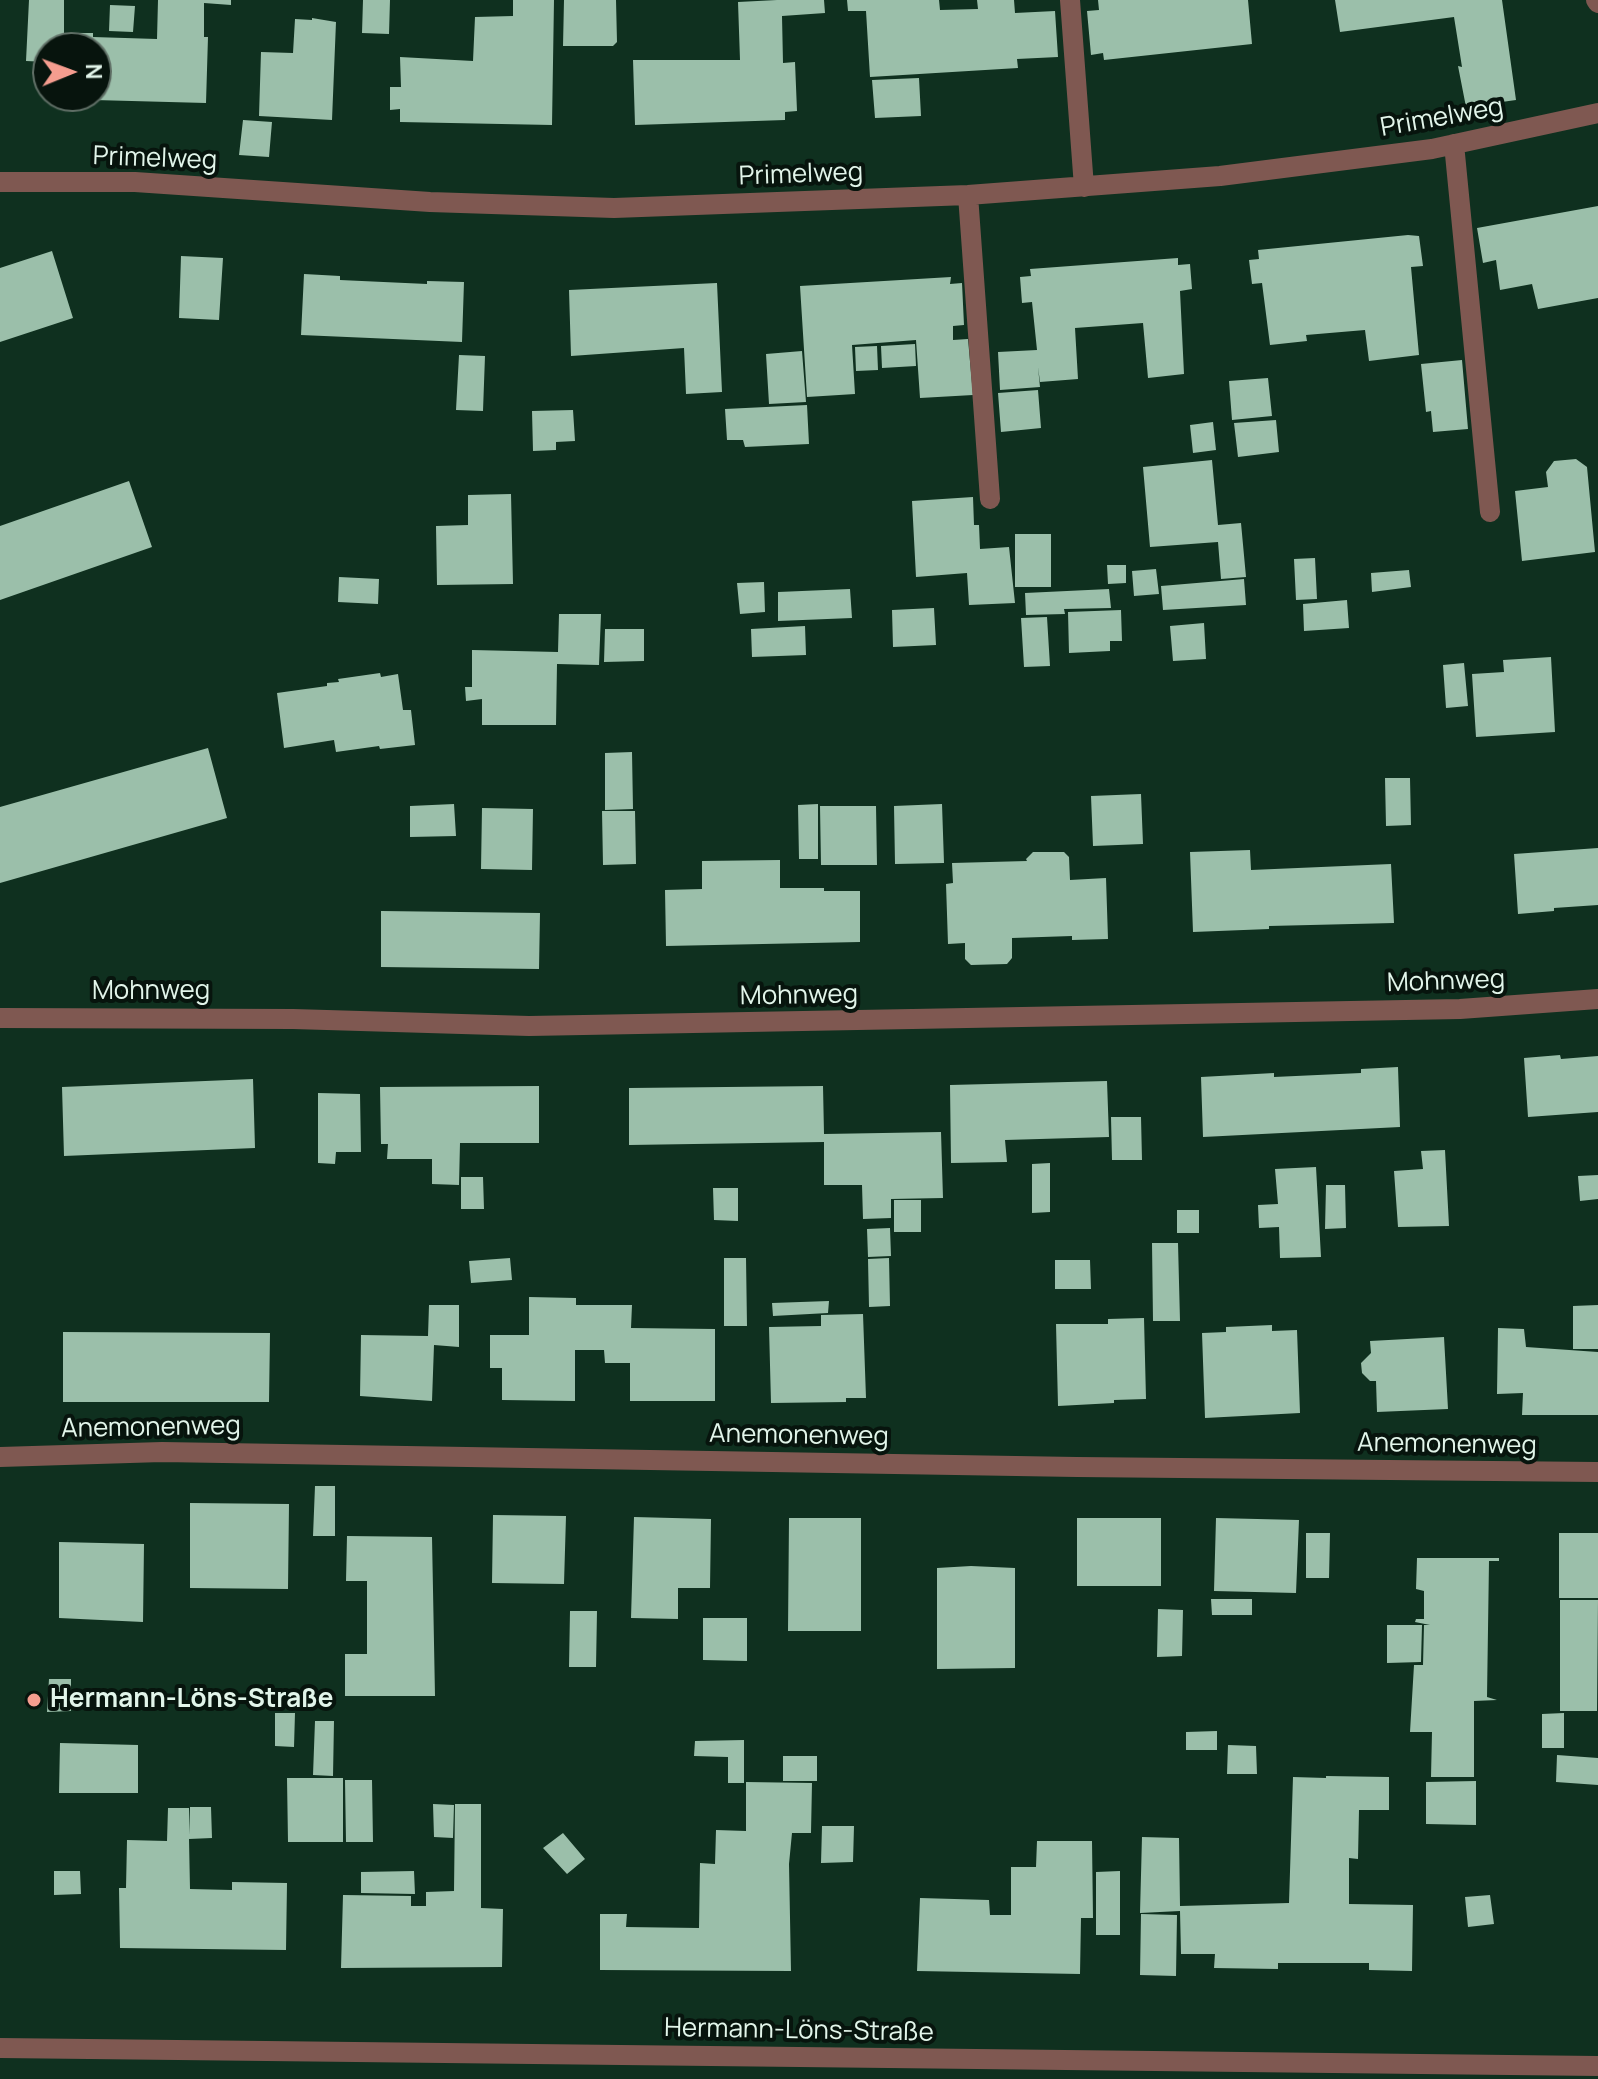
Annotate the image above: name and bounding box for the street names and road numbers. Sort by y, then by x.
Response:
street label: Primelweg [1378,92,1506,144]
street label: Primelweg [92,141,218,177]
street label: Primelweg [738,157,864,193]
street label: Mohnweg [1386,964,1506,1000]
street label: Mohnweg [92,976,210,1008]
street label: Mohnweg [740,979,858,1013]
street label: Anemonenweg [61,1411,241,1445]
street label: Anemonenweg [709,1419,889,1453]
street label: Anemonenweg [1357,1428,1537,1462]
street label: Hermann-Löns-Straße [664,2013,934,2049]

